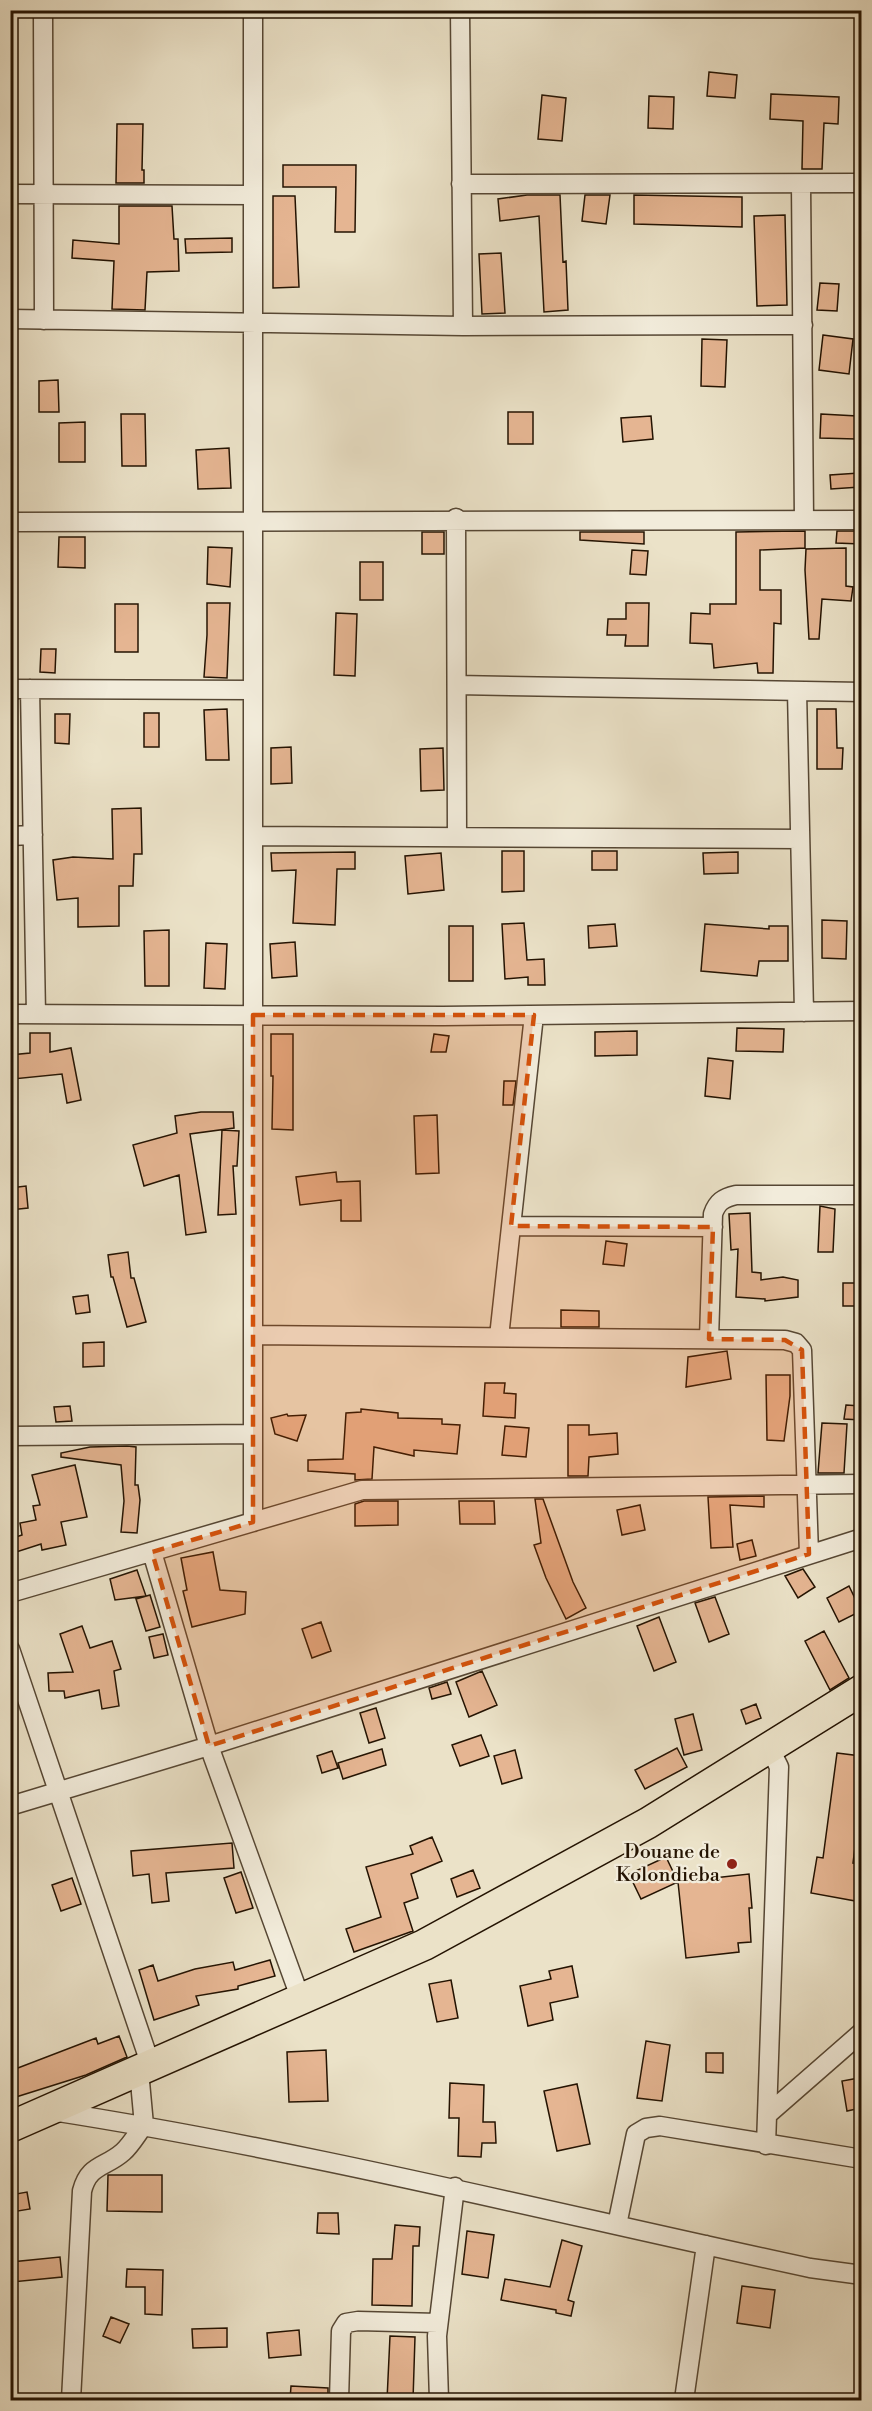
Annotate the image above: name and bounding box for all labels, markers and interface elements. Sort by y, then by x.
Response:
place label: Douane de Kolondieba [616,1840,721,1888]
marker: Douane de Kolondieba [725,1857,739,1871]

